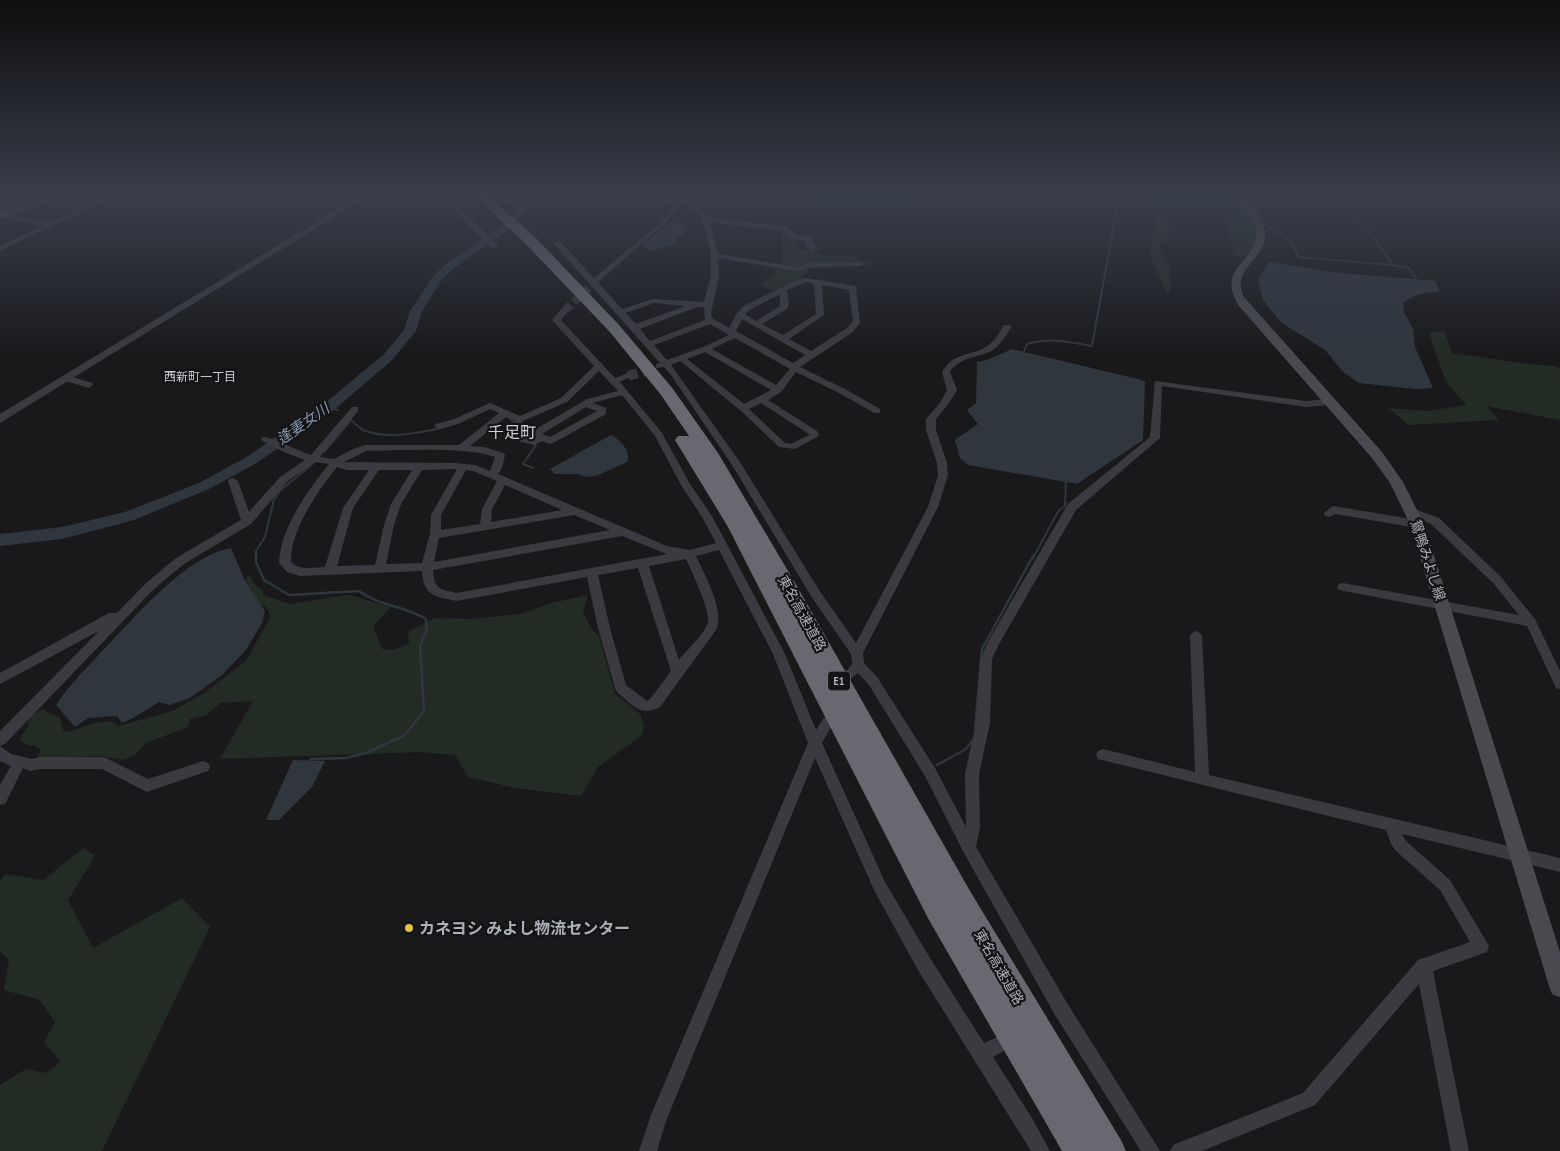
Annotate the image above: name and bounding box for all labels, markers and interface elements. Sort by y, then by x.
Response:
district label: 西新町一丁目 [164,369,236,384]
water label: 逢妻女川 [273,397,334,449]
district label: 千足町 [488,422,536,442]
street label: 鴛鴨みよし線 [1406,517,1450,603]
street label: 東名高速道路 [774,572,830,654]
road number: E1 [828,671,850,690]
place label: カネヨシ みよし物流センター [419,918,630,938]
marker: カネヨシ みよし物流センター [403,922,415,934]
street label: 東名高速道路 [970,926,1028,1008]

